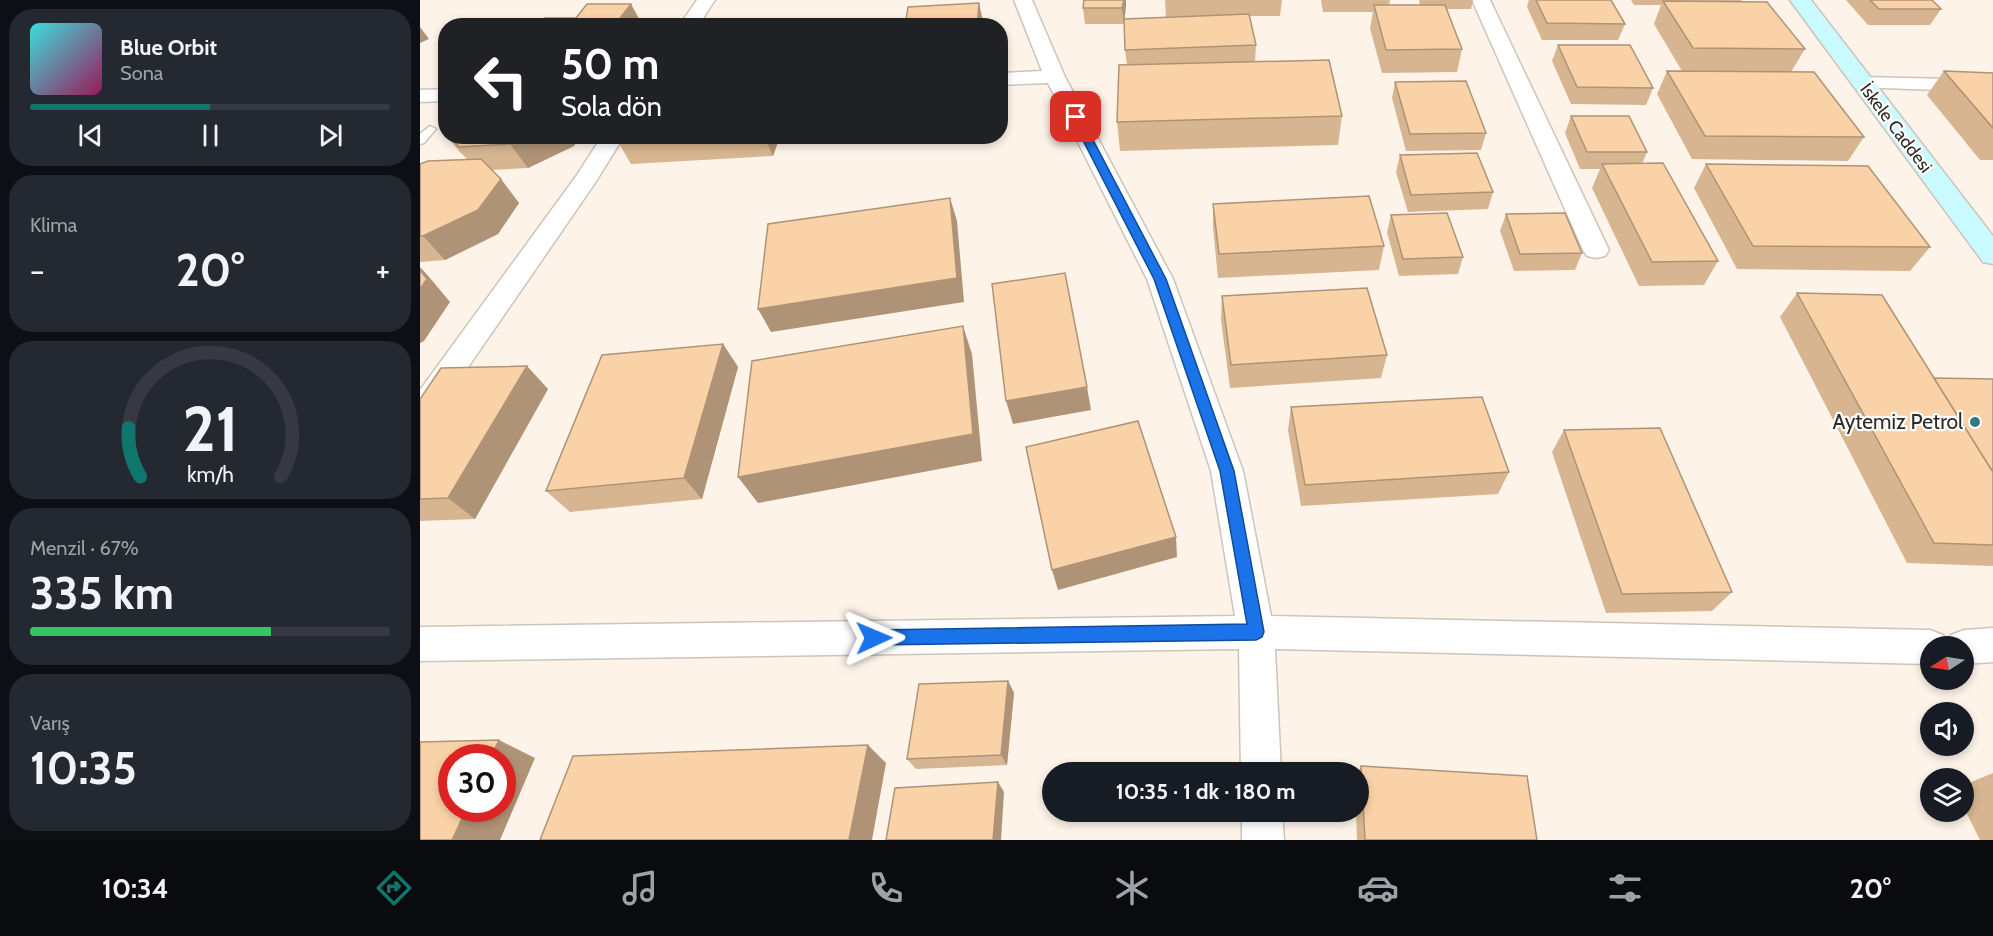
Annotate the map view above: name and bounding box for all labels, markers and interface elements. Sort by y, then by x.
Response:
text: Blue Orbit [120,34,217,61]
text: 50 m [561,38,659,90]
icon: left [462,42,540,120]
text: Sona [120,61,163,85]
street label: İskele Caddesi [1855,79,1937,177]
text: Sola dön [561,90,662,123]
pin [1050,91,1101,142]
icon: arrive [1059,100,1092,133]
icon: previous [74,119,107,152]
icon: pause [194,119,227,152]
icon: next [314,119,347,152]
text: Klima [30,213,77,237]
text: 20° [176,243,244,297]
text: − [30,250,45,290]
text: + [375,250,390,290]
text: 21 [182,391,238,467]
place label: Aytemiz Petrol [1833,409,1963,434]
marker: Aytemiz Petrol [1968,415,1982,429]
text: km/h [187,461,233,487]
text: Menzil · 67% [30,536,139,560]
text: 335 km [30,566,174,620]
position arrow [842,606,906,670]
north arrow [1920,636,1974,690]
map controls [1920,636,1974,822]
button: sound [1920,702,1974,756]
text: Varış [30,711,70,735]
text: 10:35 [30,741,137,795]
speed limit sign: 30 [438,744,516,822]
button: layers [1920,768,1974,822]
text: 10:35 · 1 dk · 180 m [1116,778,1295,805]
icon: directions [373,867,415,909]
icon: music [619,867,661,909]
icon: phone [865,867,907,909]
icon: climate [1111,867,1153,909]
icon: car [1357,867,1399,909]
icon: filters [1604,867,1646,909]
text: 10:34 [102,872,168,905]
text: 20° [1850,872,1891,905]

